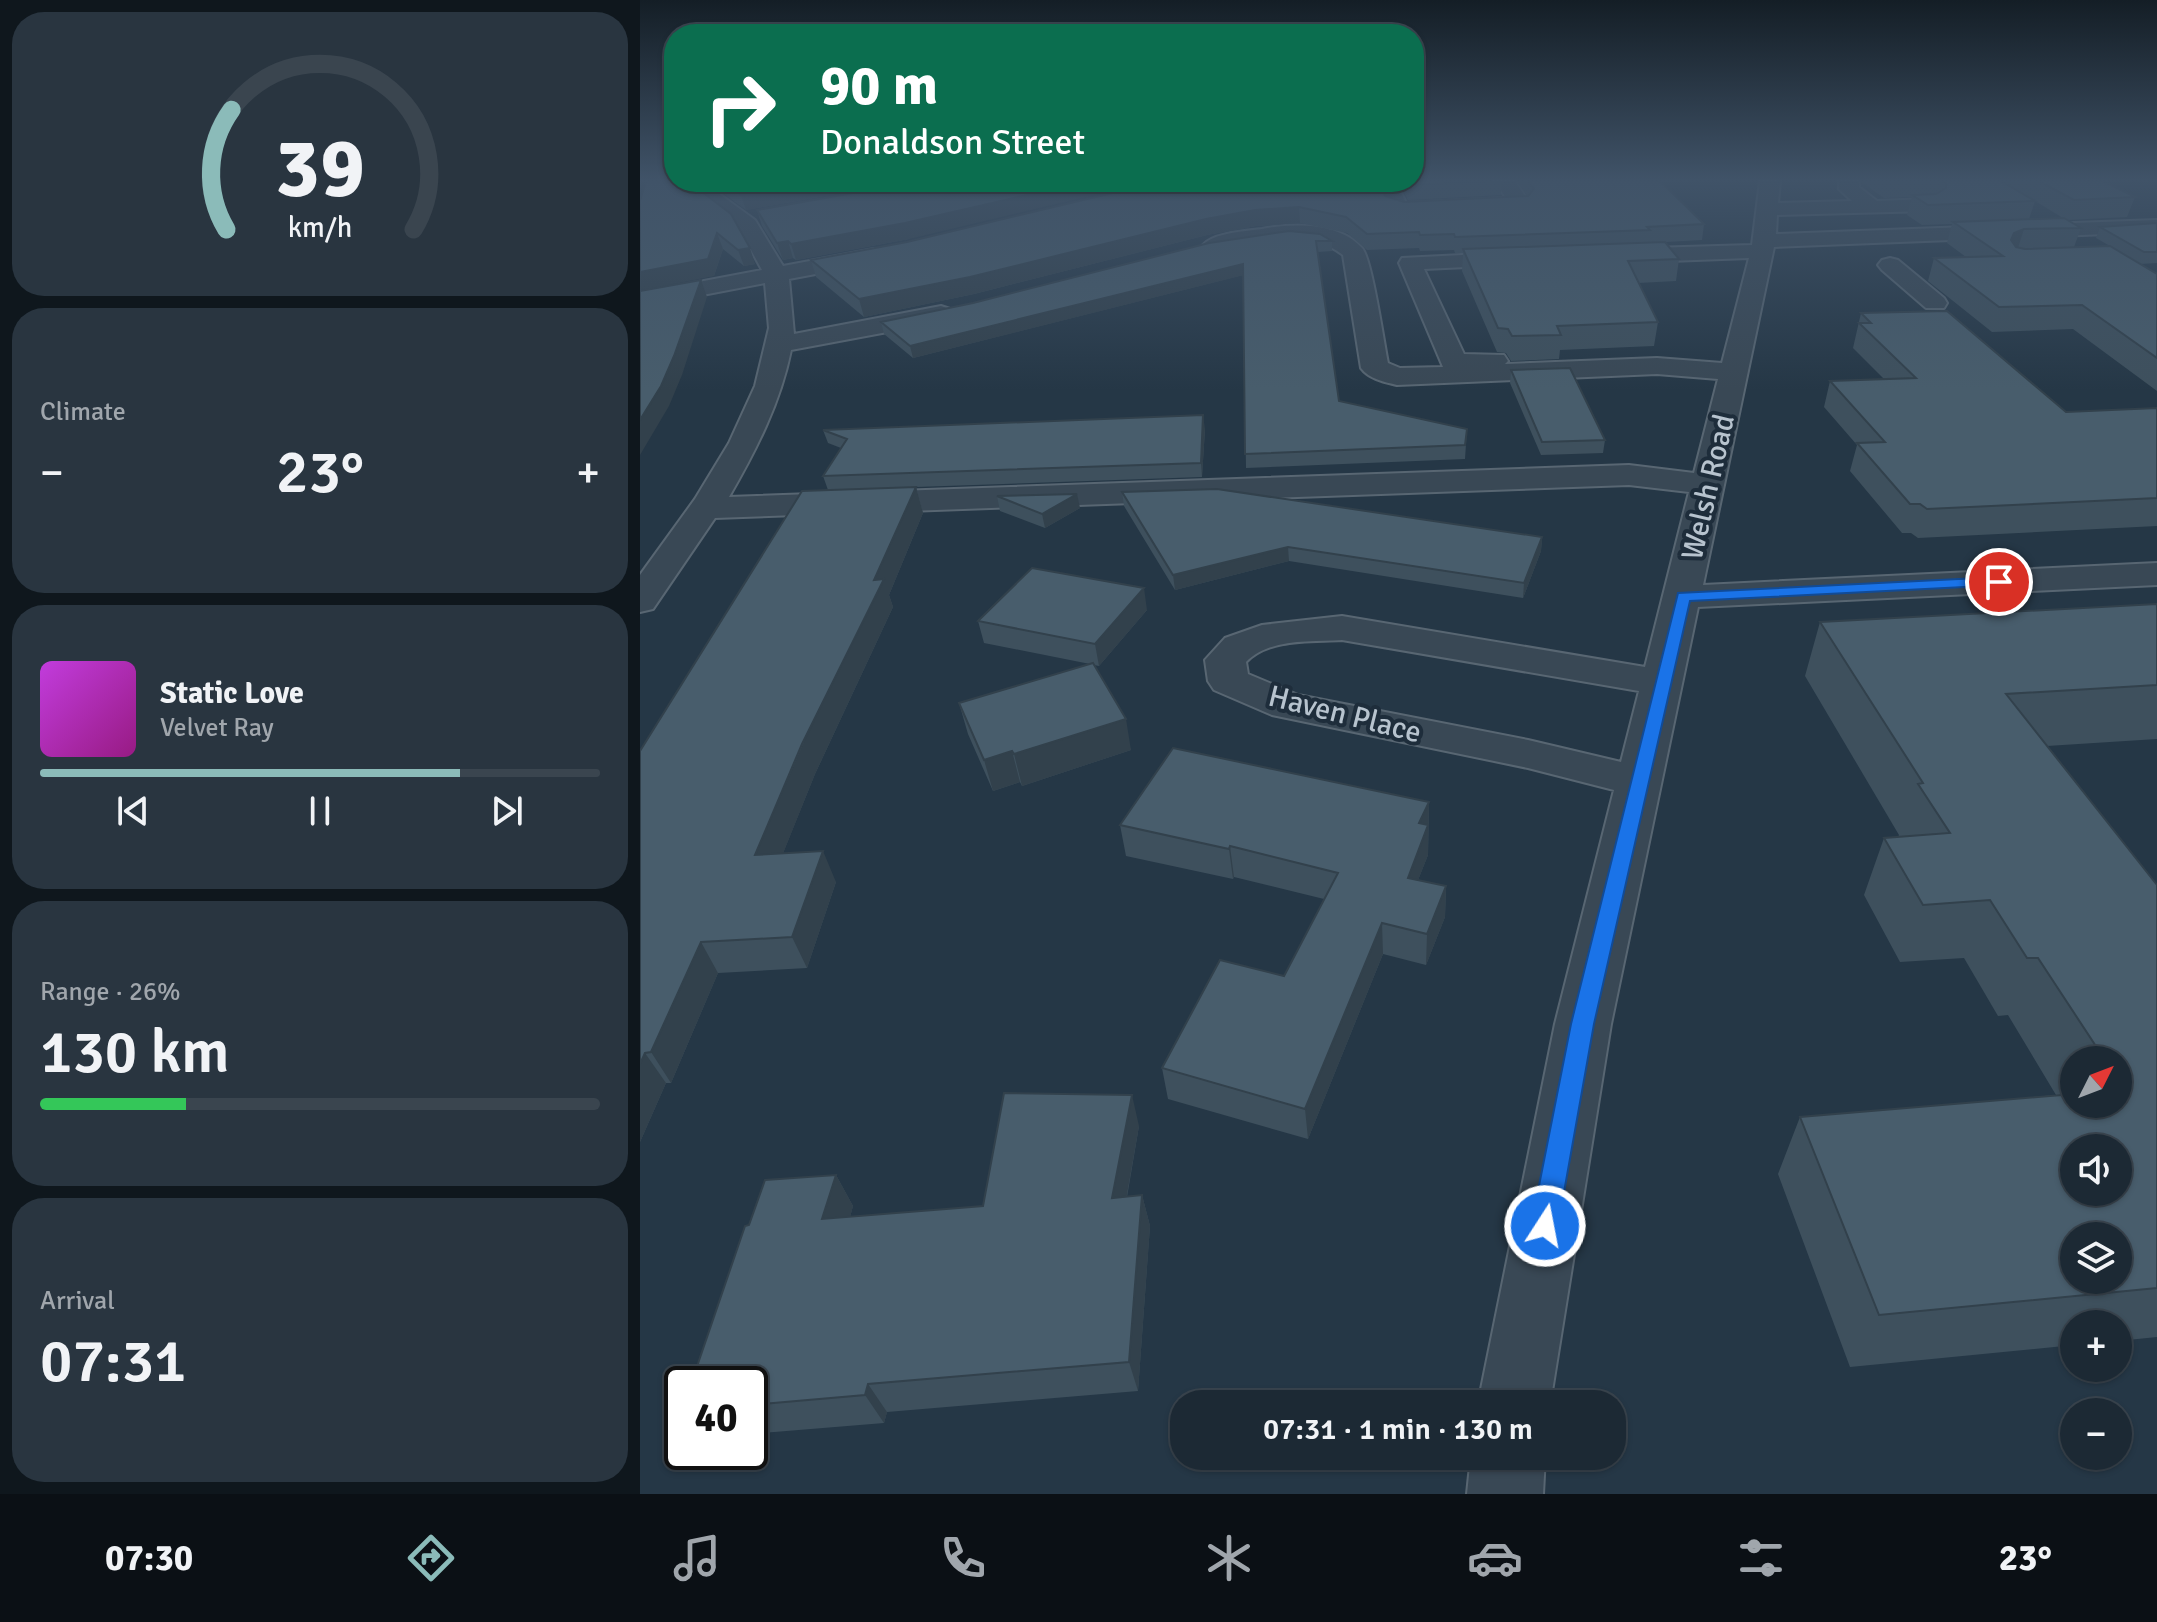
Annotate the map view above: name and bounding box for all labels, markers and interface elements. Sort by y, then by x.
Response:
text: 90 m [820,51,938,120]
icon: right [688,56,792,160]
text: 39 [275,118,365,220]
text: Donaldson Street [820,120,1085,165]
text: km/h [288,210,352,245]
text: Climate [40,396,126,428]
street label: Welsh Road [1674,411,1743,564]
text: 23° [276,436,364,510]
text: − [40,446,64,500]
text: + [576,446,600,500]
pin [1965,548,2033,616]
icon: arrive [1977,560,2021,604]
text: Static Love [160,675,304,712]
street label: Haven Place [1265,678,1425,751]
text: Velvet Ray [160,712,274,744]
icon: previous [111,789,155,833]
icon: pause [298,789,342,833]
icon: next [485,789,529,833]
text: Range · 26% [40,976,181,1008]
text: 130 km [40,1016,229,1090]
north arrow [2060,1046,2132,1118]
map controls [2060,1046,2132,1470]
button: sound [2060,1134,2132,1206]
position arrow [1503,1184,1587,1268]
button: layers [2060,1222,2132,1294]
text: Arrival [40,1285,115,1317]
button: + [2060,1310,2132,1382]
text: 07:31 [40,1325,187,1399]
speed limit sign: 40 [664,1366,768,1470]
button: − [2060,1398,2132,1470]
text: 07:31 · 1 min · 130 m [1263,1411,1533,1448]
icon: directions [403,1530,459,1586]
icon: music [669,1530,725,1586]
icon: phone [935,1530,991,1586]
icon: climate [1201,1530,1257,1586]
icon: car [1467,1530,1523,1586]
icon: filters [1733,1530,1789,1586]
text: 07:30 [105,1536,193,1581]
text: 23° [1999,1536,2052,1581]

